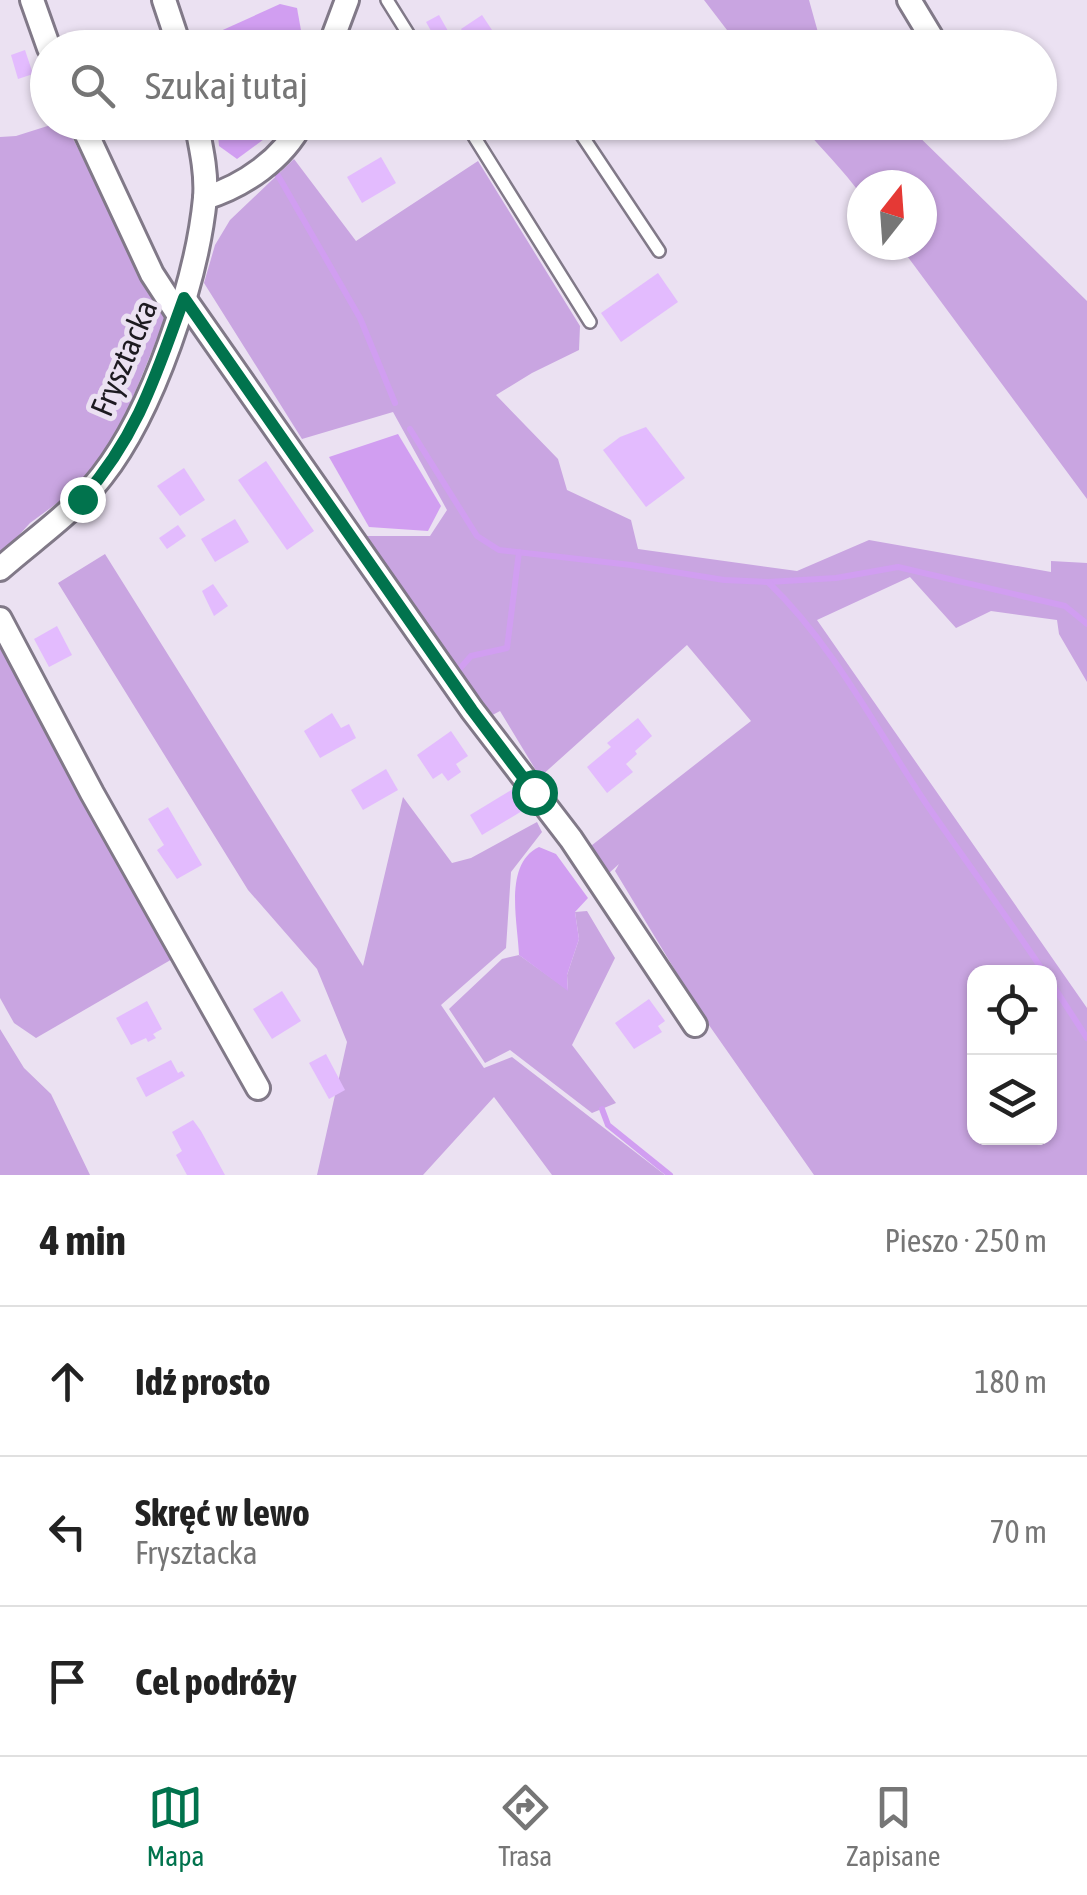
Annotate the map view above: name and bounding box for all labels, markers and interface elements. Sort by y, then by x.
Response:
search box [30,30,1057,140]
icon: search [65,58,120,113]
text: Szukaj tutaj [145,64,308,107]
north arrow [847,170,937,260]
street label: Frysztacka [83,294,165,421]
route end [60,477,106,523]
route start [512,770,558,816]
map controls [967,965,1057,1145]
button: locate [967,965,1057,1055]
button: layers [967,1055,1057,1145]
text: 4 min [40,1216,126,1264]
text: Pieszo · 250 m [884,1222,1047,1259]
icon: ahead [40,1354,95,1409]
text: Idź prosto [135,1360,271,1403]
text: 180 m [974,1363,1047,1400]
text: Skręć w lewo [135,1491,310,1534]
icon: left [40,1504,95,1559]
text: 70 m [989,1513,1047,1550]
text: Frysztacka [135,1534,258,1571]
icon: arrive [40,1654,95,1709]
text: Cel podróży [135,1660,297,1703]
tab: Mapa [147,1780,205,1872]
tab: Trasa [498,1780,553,1872]
tab: Zapisane [846,1780,940,1872]

